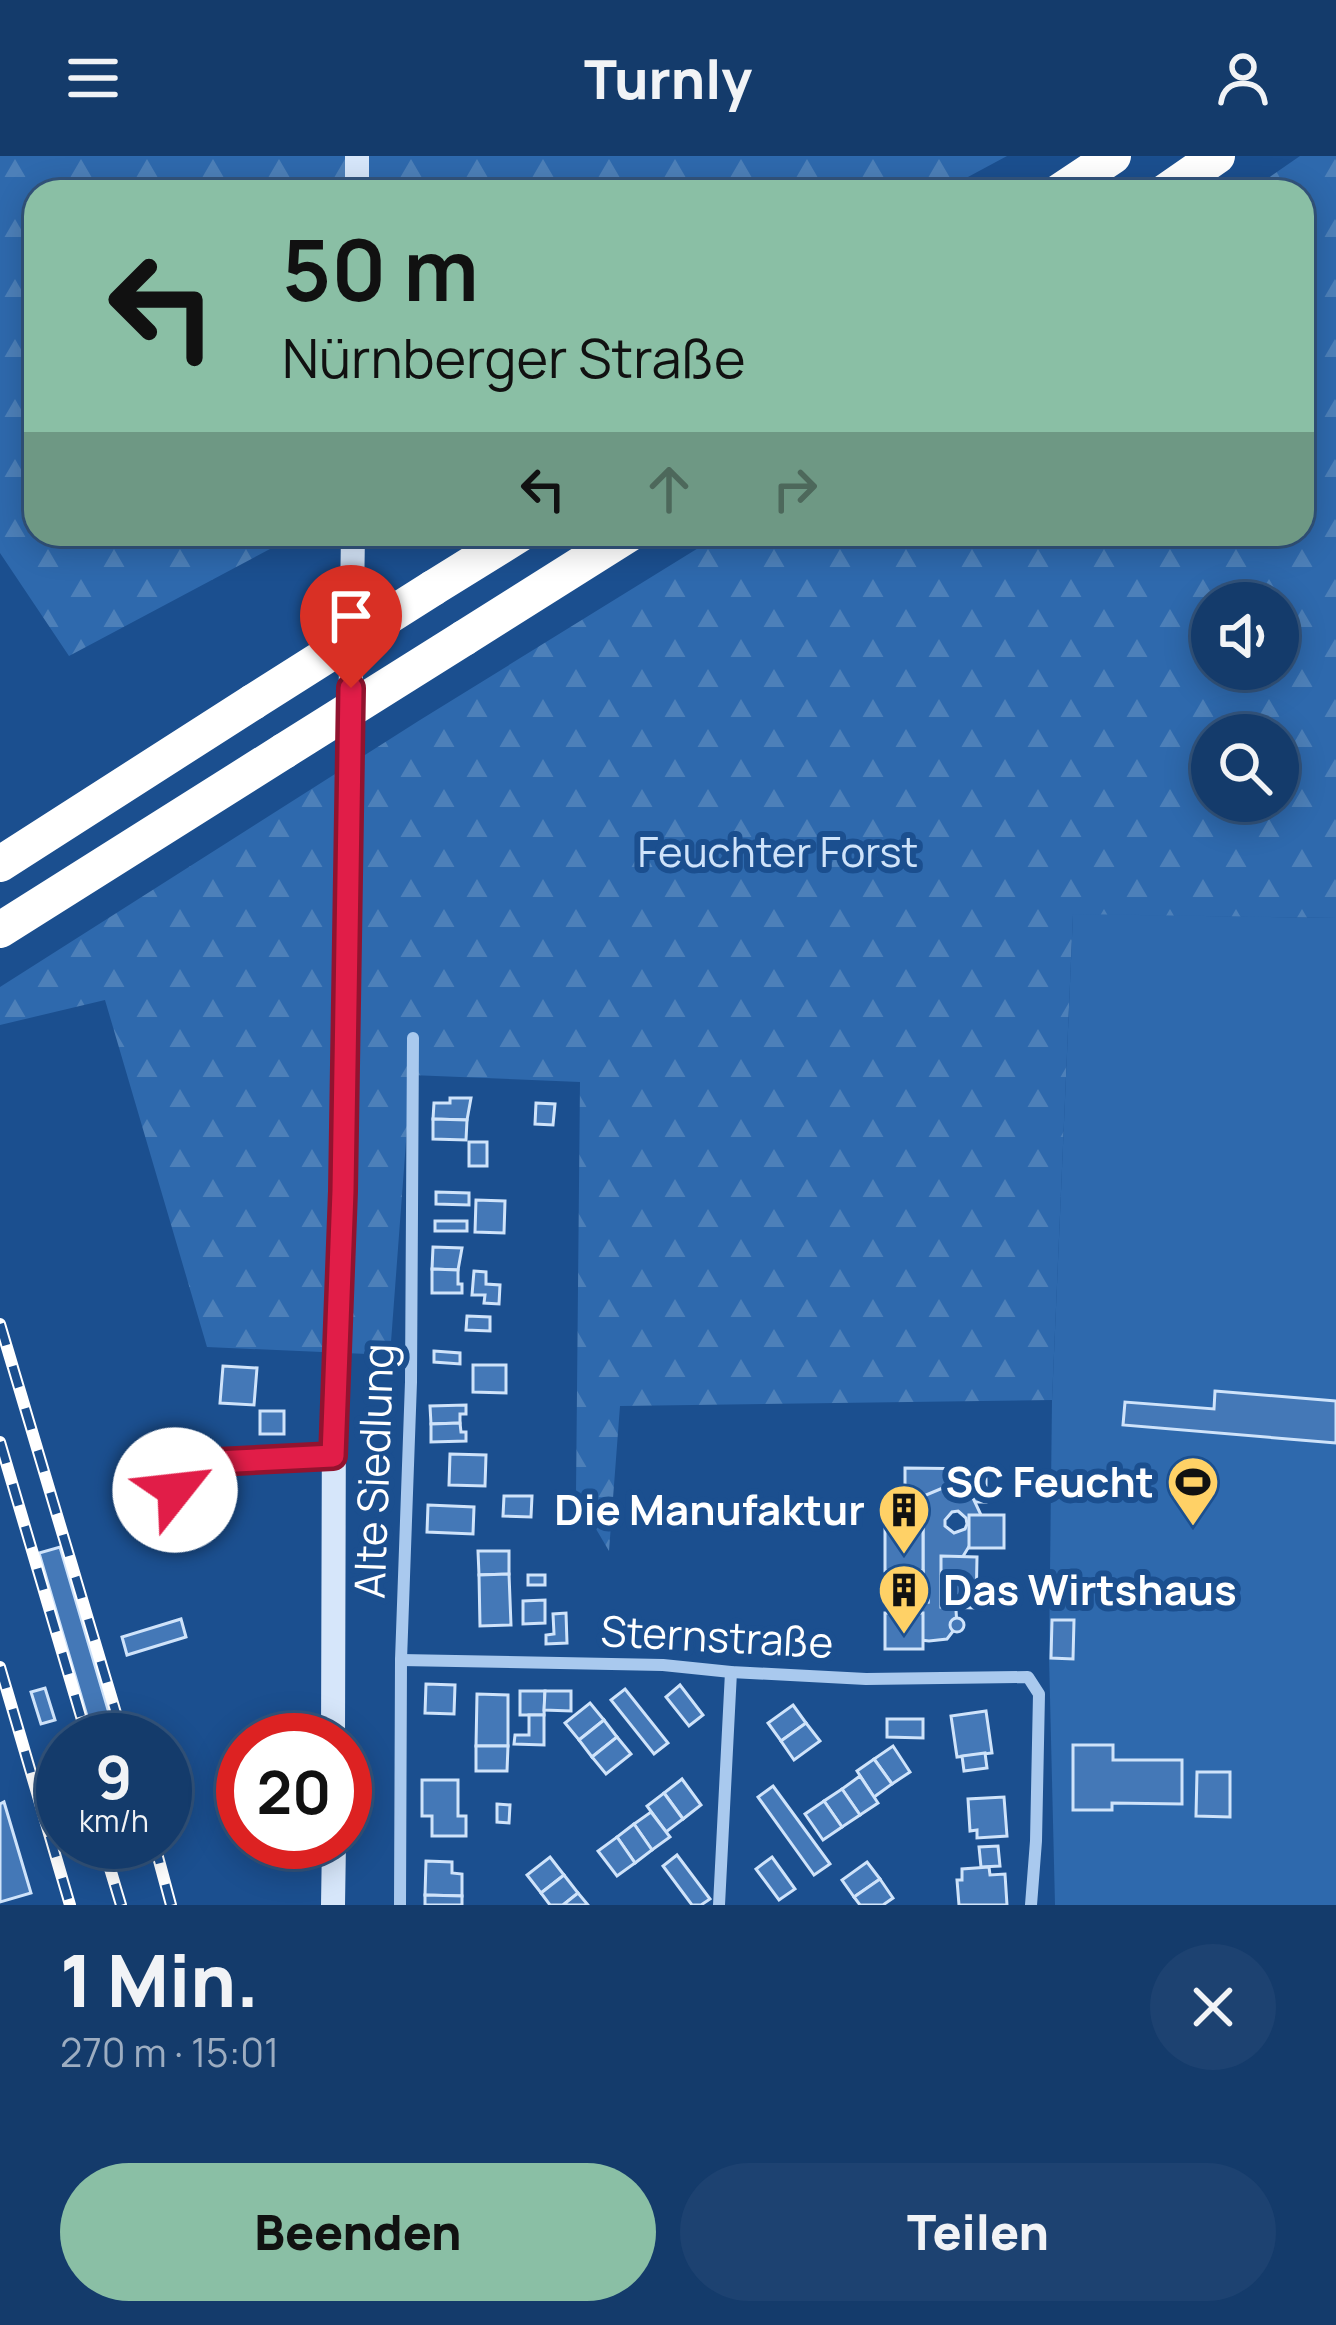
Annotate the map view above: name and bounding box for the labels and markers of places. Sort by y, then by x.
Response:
pin [300,565,402,688]
place label: SC Feucht [945,1452,1154,1510]
sports icon: SC Feucht [1165,1454,1221,1528]
place label: Die Manufaktur [554,1480,865,1538]
building icon: Die Manufaktur [876,1482,932,1556]
place label: Das Wirtshaus [943,1560,1237,1618]
building icon: Das Wirtshaus [876,1562,932,1636]

